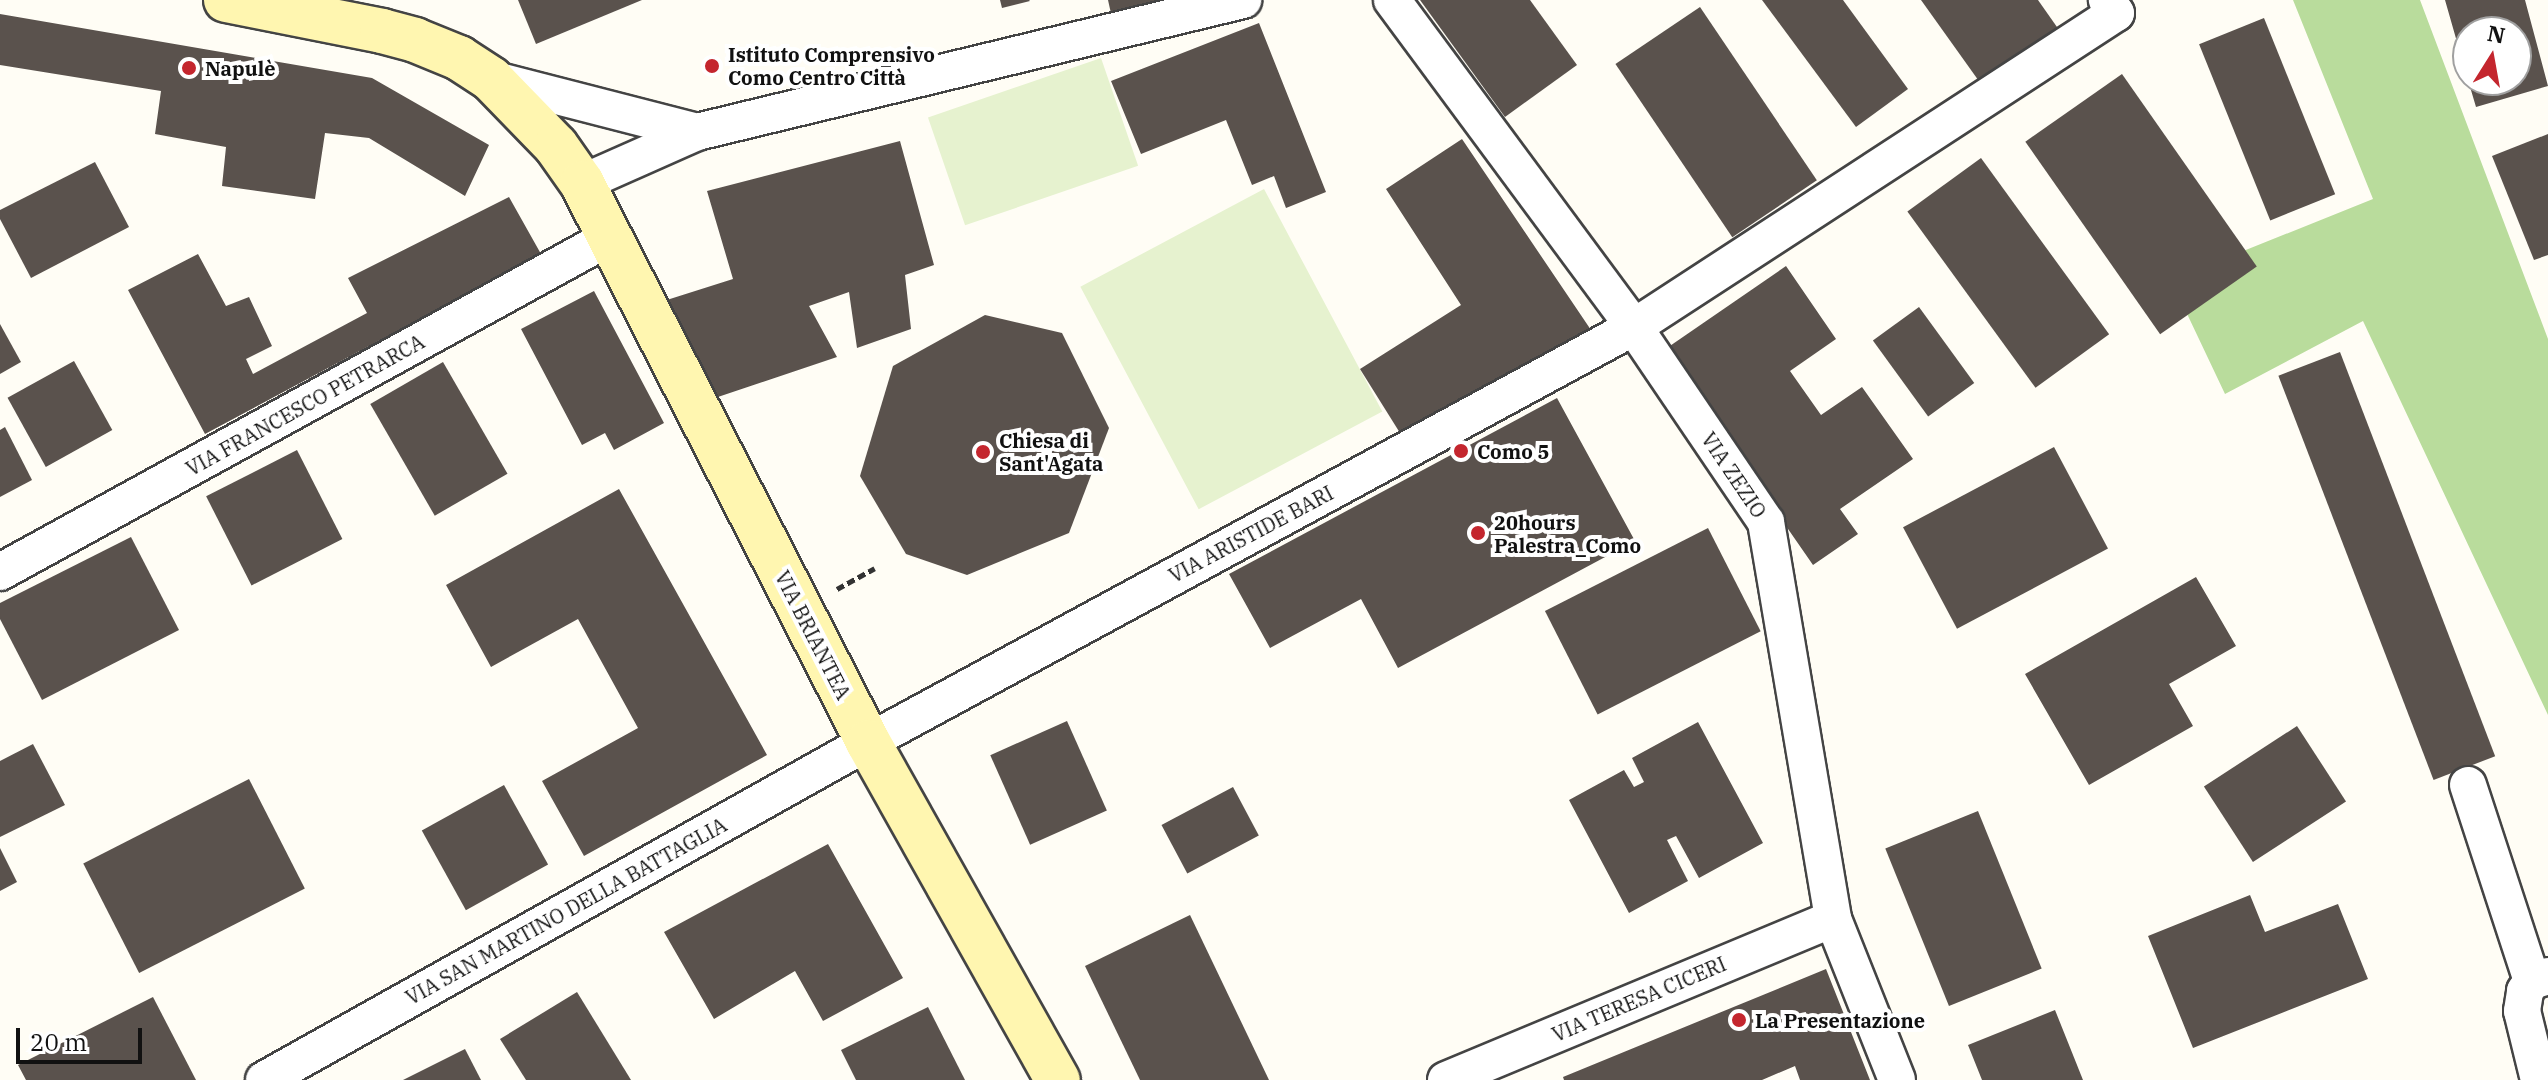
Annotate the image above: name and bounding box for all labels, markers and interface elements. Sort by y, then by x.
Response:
north arrow [2452,16,2532,96]
text: N [2485,18,2508,50]
place label: Istituto Comprensivo Como Centro Città [728,42,935,89]
place label: Napulè [205,56,275,80]
marker: Istituto Comprensivo Como Centro Città [703,57,721,75]
marker: Napulè [180,59,198,77]
street label: VIA FRANCESCO PETRARCA [182,329,428,481]
place label: Chiesa di Sant'Agata [999,428,1103,475]
street label: VIA ZEZIO [1697,428,1771,522]
place label: Como 5 [1477,439,1549,463]
marker: Como 5 [1452,442,1470,460]
marker: Chiesa di Sant'Agata [974,443,992,461]
street label: VIA ARISTIDE BARI [1165,481,1337,587]
place label: 20hours Palestra_Como [1494,510,1641,557]
marker: 20hours Palestra_Como [1469,524,1487,542]
street label: VIA BRIANTEA [770,567,856,703]
street label: VIA SAN MARTINO DELLA BATTAGLIA [401,812,731,1010]
street label: VIA TERESA CICERI [1548,951,1730,1047]
place label: La Presentazione [1755,1008,1925,1032]
marker: La Presentazione [1730,1011,1748,1029]
scale bar [20,1012,146,1062]
text: 20 m [30,1026,87,1058]

